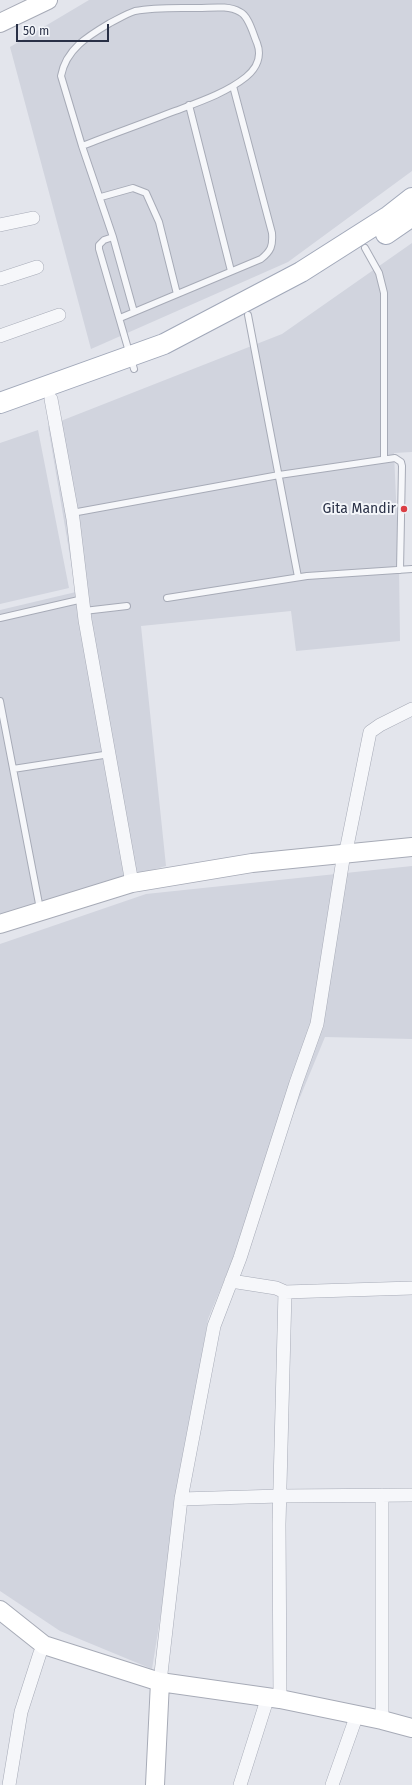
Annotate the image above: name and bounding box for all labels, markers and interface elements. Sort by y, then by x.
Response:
scale bar [18,16,111,42]
text: 50 m [23,24,49,38]
place label: Gita Mandir [323,501,396,517]
marker: Gita Mandir [399,504,409,514]

